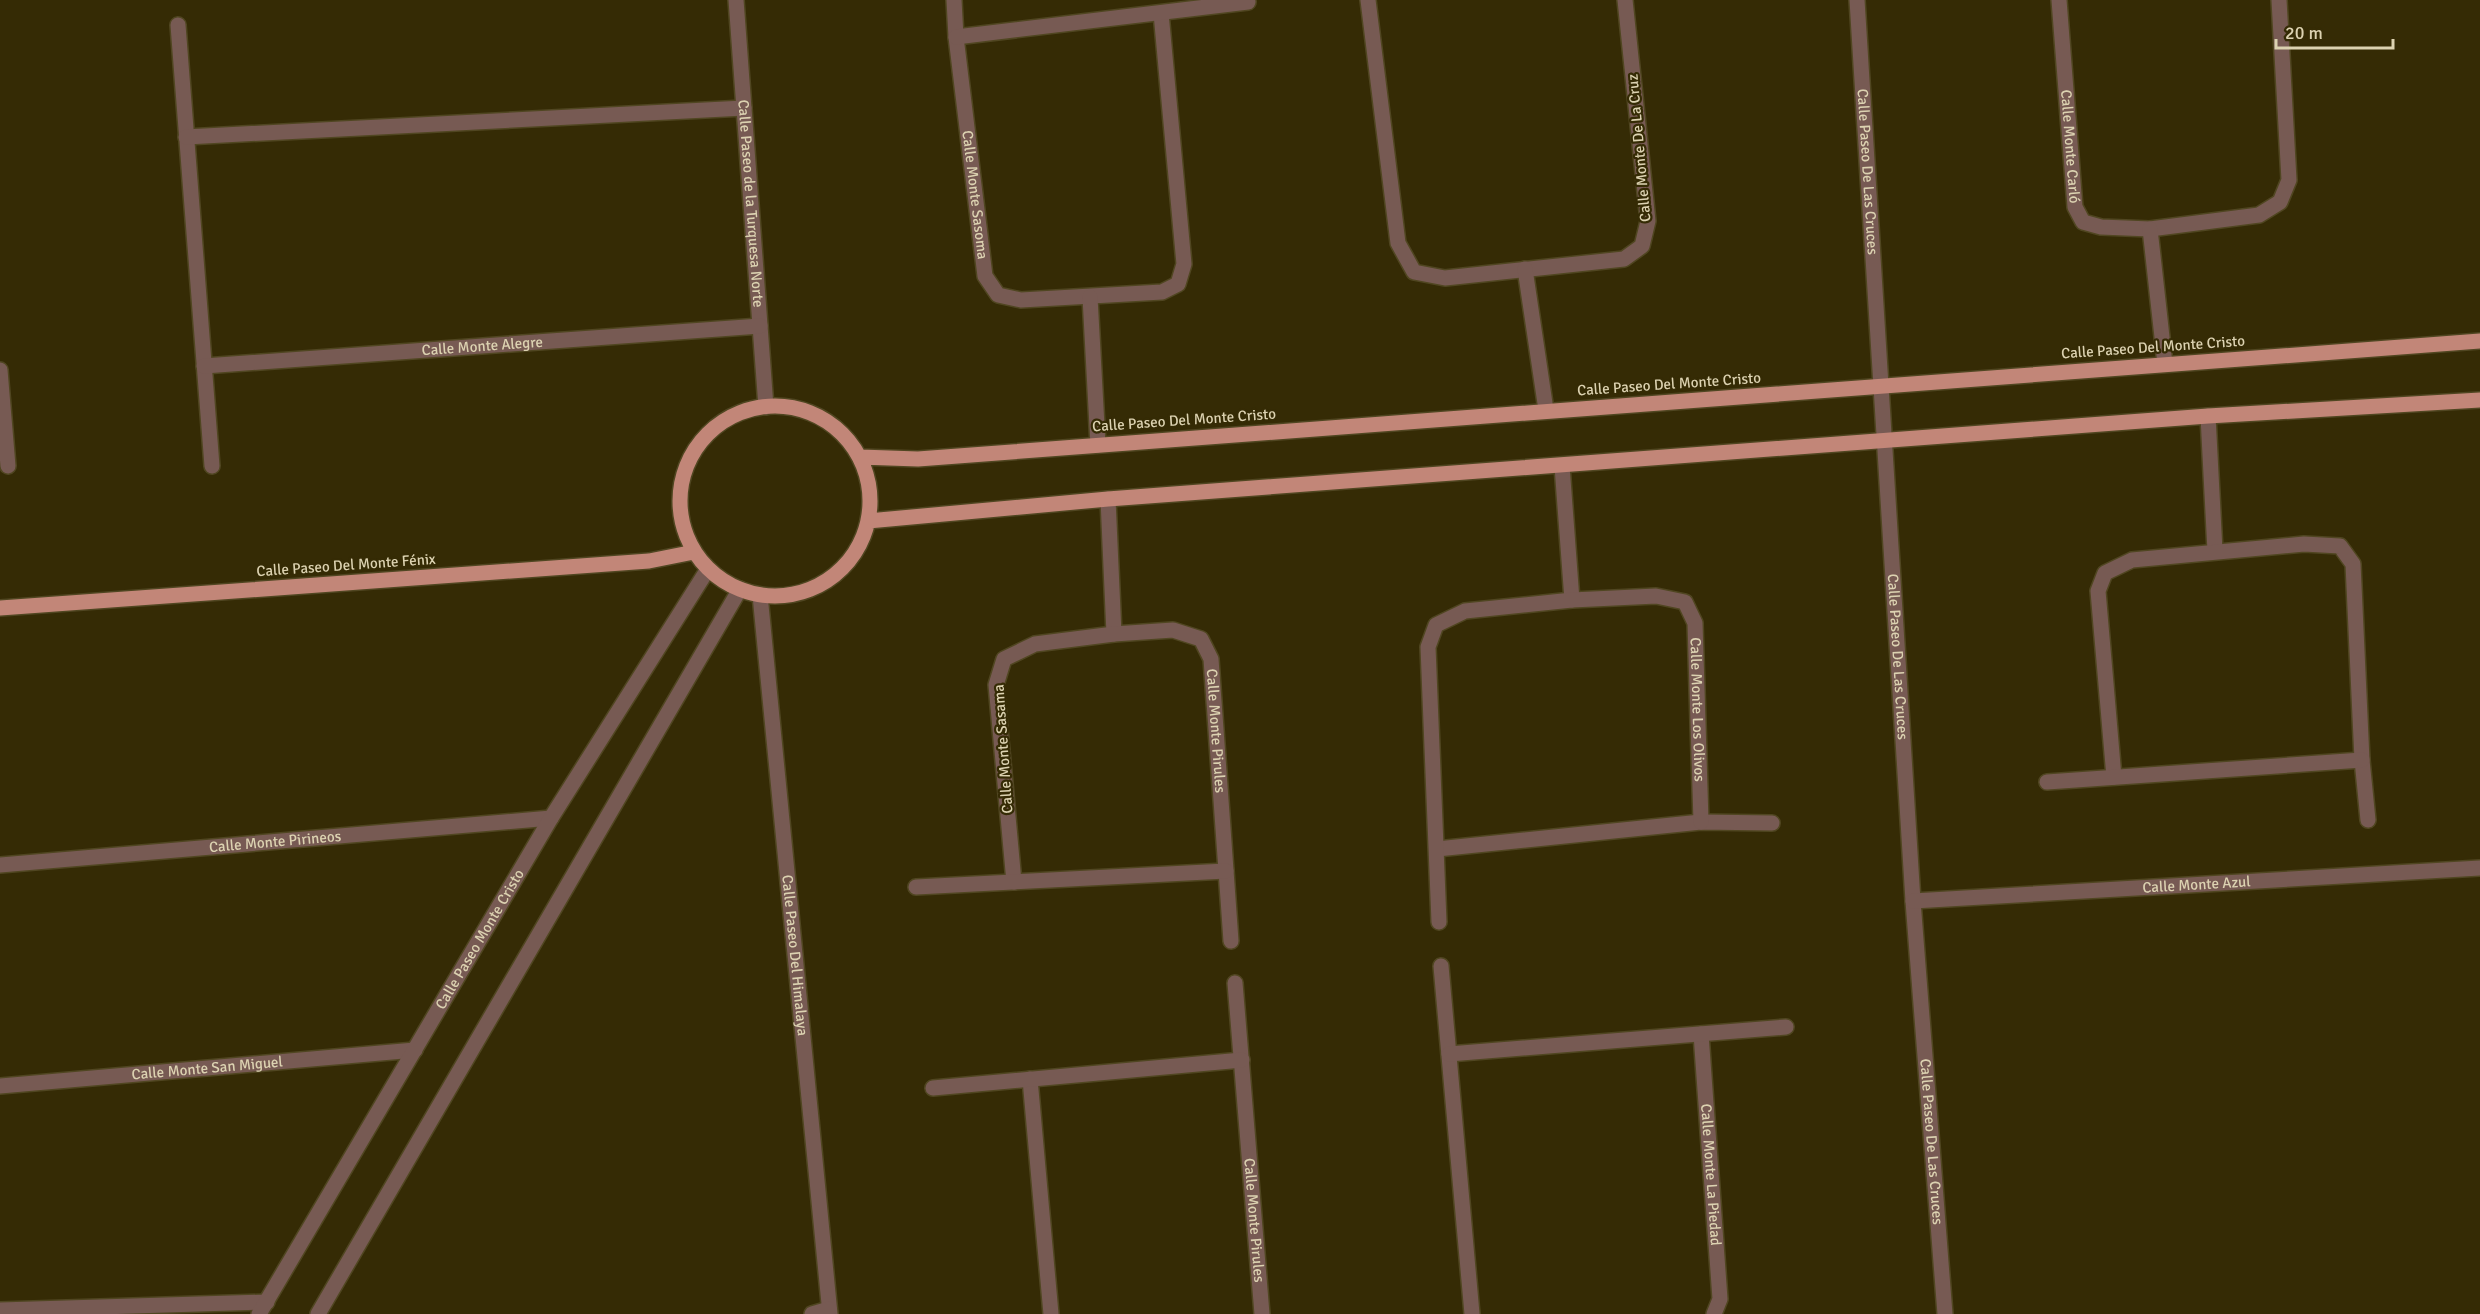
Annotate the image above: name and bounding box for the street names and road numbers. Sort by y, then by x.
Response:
street label: Calle Monte De La Cruz [1624,73,1654,223]
street label: Calle Paseo De Las Cruces [1854,88,1882,256]
street label: Calle Monte Carló [2057,89,2084,204]
street label: Calle Paseo de la Turquesa Norte [734,99,768,308]
street label: Calle Monte Sasoma [958,129,992,260]
street label: Calle Paseo Del Monte Cristo [2061,332,2246,362]
street label: Calle Monte Alegre [421,333,544,359]
street label: Calle Paseo Del Monte Cristo [1577,369,1762,399]
street label: Calle Paseo Del Monte Cristo [1092,405,1277,435]
street label: Calle Paseo Del Monte Fénix [256,550,436,580]
street label: Calle Paseo De Las Cruces [1884,573,1912,741]
street label: Calle Monte Los Olivos [1686,637,1709,782]
street label: Calle Monte Pirules [1203,668,1230,794]
street label: Calle Monte Sasama [990,684,1016,814]
street label: Calle Monte Pirineos [208,827,342,856]
street label: Calle Paseo Monte Cristo [431,866,528,1012]
street label: Calle Monte Azul [2142,872,2251,897]
street label: Calle Paseo Del Himalaya [778,874,812,1037]
street label: Calle Monte San Miguel [131,1053,284,1084]
street label: Calle Paseo De Las Cruces [1916,1058,1947,1226]
street label: Calle Monte La Piedad [1697,1103,1725,1246]
street label: Calle Monte Pirules [1240,1157,1268,1284]

